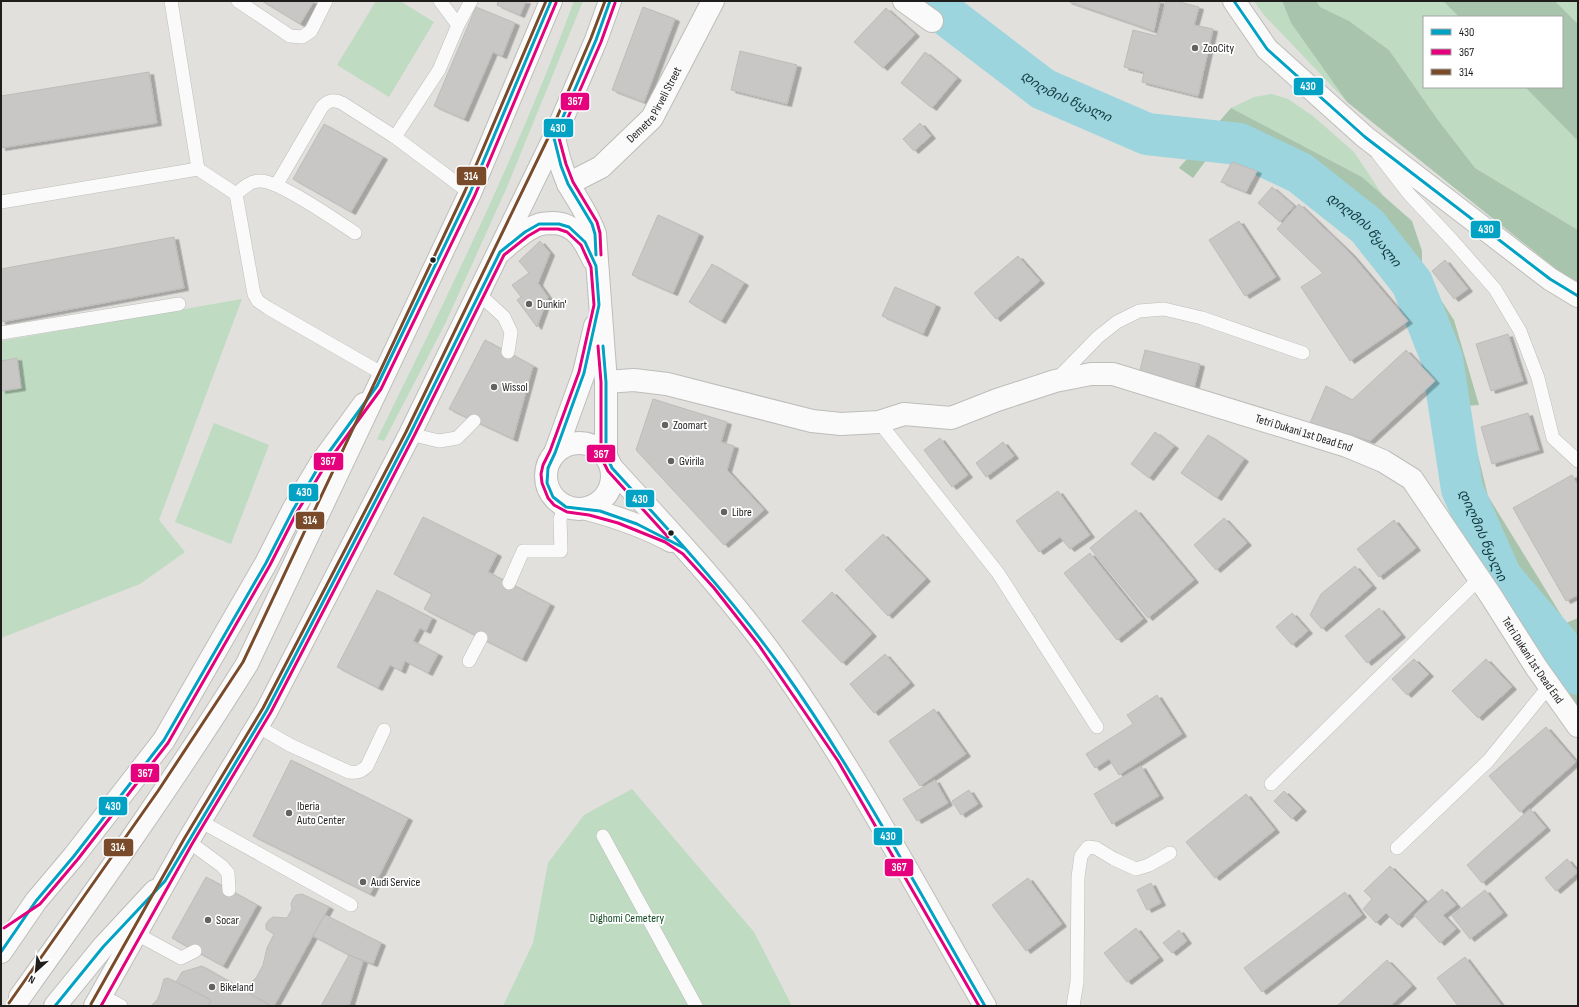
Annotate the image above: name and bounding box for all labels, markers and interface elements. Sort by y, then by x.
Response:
legend [1423,16,1563,88]
text: 430 [1459,25,1474,40]
place label: ZooCity [1203,41,1234,56]
marker: ZooCity [1190,43,1200,53]
text: 367 [1459,45,1474,60]
street label: Demetre Pirveli Street [623,64,685,146]
text: 314 [1459,65,1473,80]
water label: დიღმის წყალი [1018,67,1114,126]
line badge: 430 [1293,77,1324,96]
text: 430 [1300,80,1316,93]
line badge: 367 [560,92,590,111]
text: 367 [568,95,583,108]
line badge: 430 [543,118,574,138]
text: 430 [550,122,566,135]
line badge: 314 [456,166,487,186]
text: 314 [464,170,478,183]
water label: დიღმის წყალი [1323,189,1405,271]
line badge: 430 [1470,220,1501,239]
text: 430 [1478,223,1494,236]
unlabelled marker [428,255,438,265]
place label: Dunkin' [537,297,567,312]
marker: Dunkin' [524,299,534,309]
place label: Wissol [502,380,528,395]
marker: Wissol [489,382,499,392]
street label: Tetri Dukani 1st Dead End [1253,411,1355,455]
place label: Zoomart [673,418,708,433]
marker: Zoomart [660,420,670,430]
line badge: 367 [586,444,616,463]
text: 367 [594,448,609,461]
line badge: 367 [313,452,344,471]
place label: Gvirila [679,454,705,469]
text: 367 [321,455,336,468]
marker: Gvirila [666,456,676,466]
line badge: 430 [288,483,319,502]
text: 430 [296,486,312,499]
water label: დიღმის წყალი [1455,487,1510,585]
line badge: 430 [625,489,655,508]
text: 430 [632,493,648,506]
place label: Libre [732,505,752,520]
marker: Libre [719,507,729,517]
line badge: 314 [295,511,325,530]
text: 314 [303,514,317,527]
unlabelled marker [666,528,676,538]
street label: Tetri Dukani 1st Dead End [1499,614,1567,706]
line badge: 367 [130,763,160,783]
text: 367 [138,767,153,780]
line badge: 430 [98,796,128,816]
place label: Iberia Auto Center [296,799,346,828]
text: 430 [105,800,121,813]
marker: Iberia Auto Center [284,808,294,818]
line badge: 430 [873,827,903,846]
text: 430 [880,830,896,843]
line badge: 314 [103,838,134,857]
text: 314 [111,841,125,854]
line badge: 367 [884,858,914,877]
text: 367 [892,861,907,874]
place label: Audi Service [370,875,420,890]
marker: Audi Service [358,877,368,887]
park label: Dighomi Cemetery [590,911,665,926]
place label: Socar [216,913,239,928]
marker: Socar [203,915,213,925]
north arrow [16,951,56,991]
text: N [26,972,37,987]
place label: Bikeland [220,980,254,995]
marker: Bikeland [207,982,217,992]

